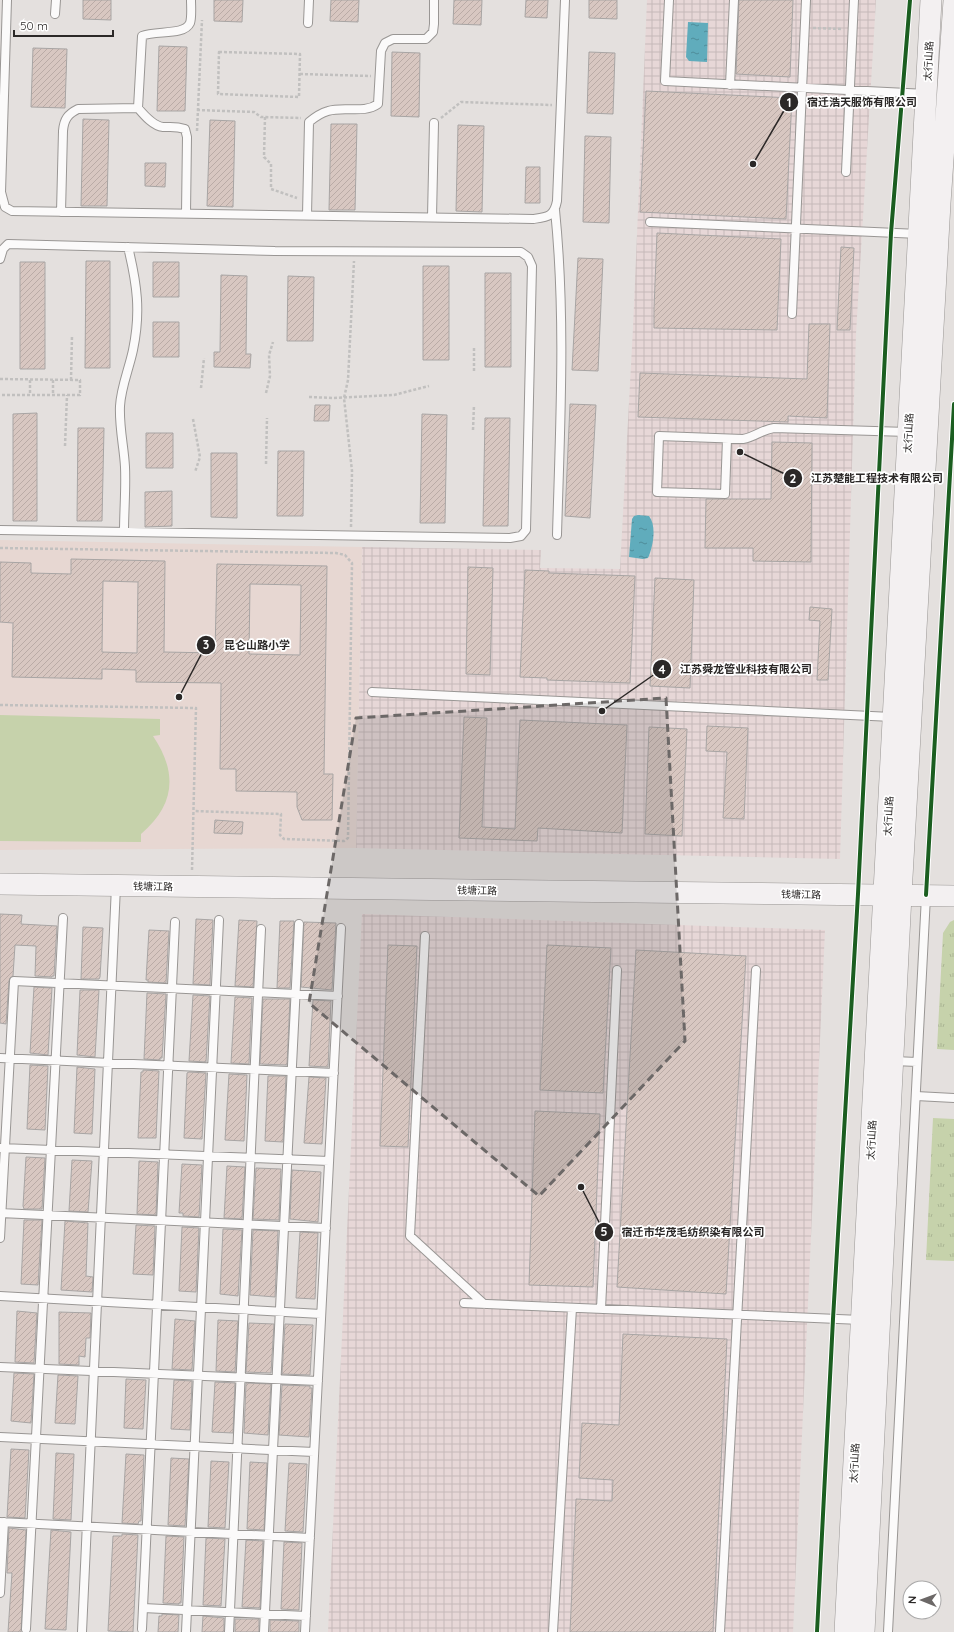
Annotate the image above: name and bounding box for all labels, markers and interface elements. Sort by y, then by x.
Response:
scale bar [14,12,113,38]
text: 50 m [20,18,48,33]
street label: 太行山路 [921,41,936,81]
callout: 宿迁浩天服饰有限公司 [779,91,925,114]
text: 1 [787,95,791,110]
text: 宿迁浩天服饰有限公司 [807,95,917,109]
street label: 太行山路 [901,413,916,453]
callout: 江苏楚能工程技术有限公司 [783,467,951,490]
text: 2 [790,471,797,486]
text: 江苏楚能工程技术有限公司 [811,471,943,485]
callout: 昆仑山路小学 [196,633,298,656]
text: 3 [203,637,209,652]
text: 昆仑山路小学 [224,638,290,652]
callout: 江苏舜龙管业科技有限公司 [652,658,820,681]
text: 4 [658,662,666,677]
text: 江苏舜龙管业科技有限公司 [680,662,812,676]
street label: 太行山路 [881,796,896,836]
street label: 钱塘江路 [133,880,173,893]
street label: 钱塘江路 [457,884,497,897]
street label: 钱塘江路 [781,888,821,901]
street label: 太行山路 [864,1120,879,1160]
callout: 宿迁市华茂毛纺织染有限公司 [594,1220,773,1243]
text: 5 [601,1224,608,1239]
text: 宿迁市华茂毛纺织染有限公司 [622,1225,765,1239]
street label: 太行山路 [847,1443,862,1483]
north arrow [902,1580,942,1620]
text: N [905,1596,919,1604]

